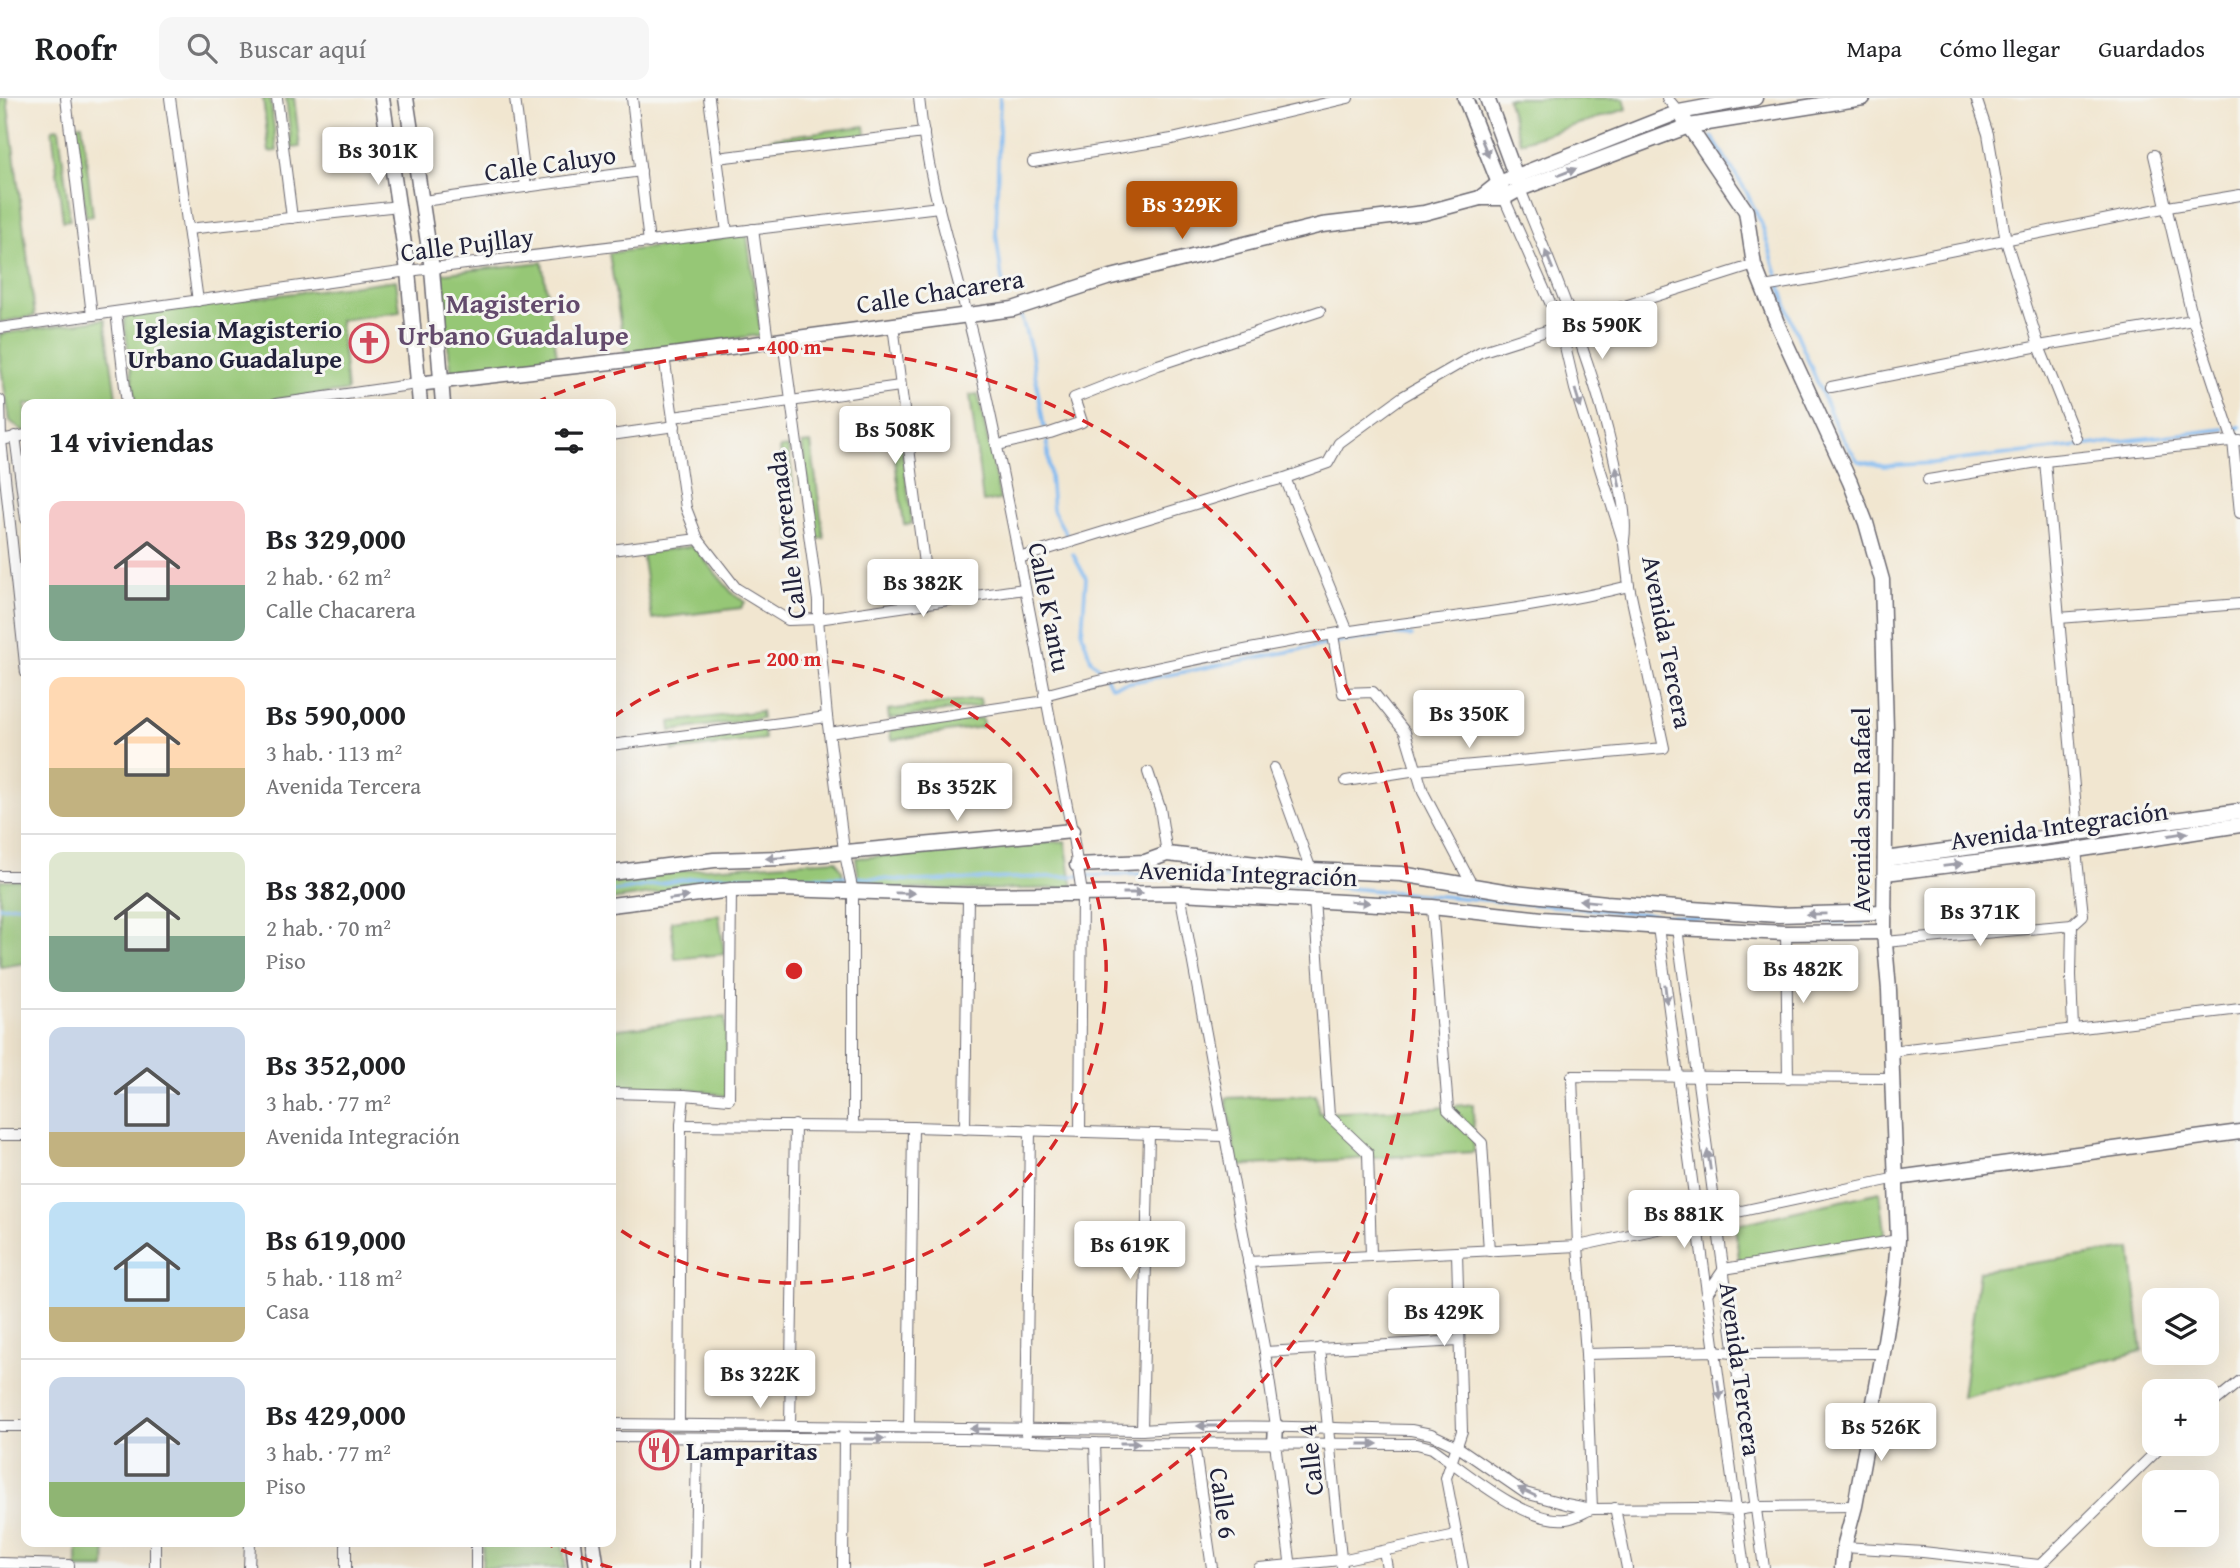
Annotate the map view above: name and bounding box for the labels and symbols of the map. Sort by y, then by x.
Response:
pin: Bs 301K [313,127,443,187]
street label: Calle Caluyo [482,134,618,192]
one-way arrow [1479,137,1490,158]
one-way arrow [1557,166,1578,177]
pin: Bs 329K [1117,181,1247,241]
street label: Calle Pujllay [398,216,536,272]
one-way arrow [1544,250,1555,271]
street label: Calle Chacarera [853,258,1027,323]
district label: Magisterio Urbano Guadalupe [397,282,629,355]
pin: Bs 590K [1537,302,1667,361]
place label: Iglesia Magisterio Urbano Guadalupe [127,309,342,378]
church icon: Iglesia Magisterio Urbano Guadalupe [348,322,390,364]
text: 400 m [766,331,822,362]
one-way arrow [1574,389,1584,410]
pin: Bs 508K [830,406,960,466]
street label: Calle Morenada [756,448,816,621]
one-way arrow [1612,466,1623,488]
street label: Calle K'antu [1018,539,1082,675]
street label: Avenida Tercera [1632,552,1704,732]
pin: Bs 382K [858,560,988,619]
text: 200 m [766,643,822,674]
pin: Bs 350K [1404,690,1534,750]
street label: Avenida San Rafael [1841,707,1880,913]
pin: Bs 352K [892,764,1022,823]
street label: Avenida Integración [1948,790,2171,860]
one-way arrow [2167,828,2189,839]
street label: Avenida Integración [1138,850,1359,896]
one-way arrow [765,852,787,863]
one-way arrow [1942,859,1964,870]
one-way arrow [1122,887,1144,899]
one-way arrow [895,888,917,899]
pin: Bs 371K [1915,888,2045,948]
one-way arrow [668,892,690,903]
one-way arrow [1578,895,1600,906]
one-way arrow [1349,897,1371,908]
one-way arrow [1805,908,1827,920]
pin: Bs 482K [1738,946,1868,1005]
centre of rings [782,959,806,983]
one-way arrow [1661,984,1672,1006]
one-way arrow [1703,1149,1714,1171]
pin: Bs 881K [1619,1190,1749,1250]
pin: Bs 619K [1065,1222,1195,1281]
street label: Avenida Tercera [1709,1279,1773,1459]
pin: Bs 429K [1379,1288,1509,1348]
pin: Bs 322K [695,1350,825,1410]
one-way arrow [1714,1379,1725,1401]
pin: Bs 526K [1816,1404,1946,1463]
one-way arrow [1196,1420,1218,1432]
street label: Calle 4 [1287,1422,1333,1498]
one-way arrow [969,1423,991,1434]
restaurant icon: Lamparitas [638,1429,680,1471]
place label: Lamparitas [686,1431,818,1470]
one-way arrow [864,1433,886,1445]
one-way arrow [1119,1438,1141,1449]
one-way arrow [1357,1438,1379,1449]
street label: Calle 6 [1200,1465,1248,1541]
one-way arrow [1517,1486,1537,1497]

